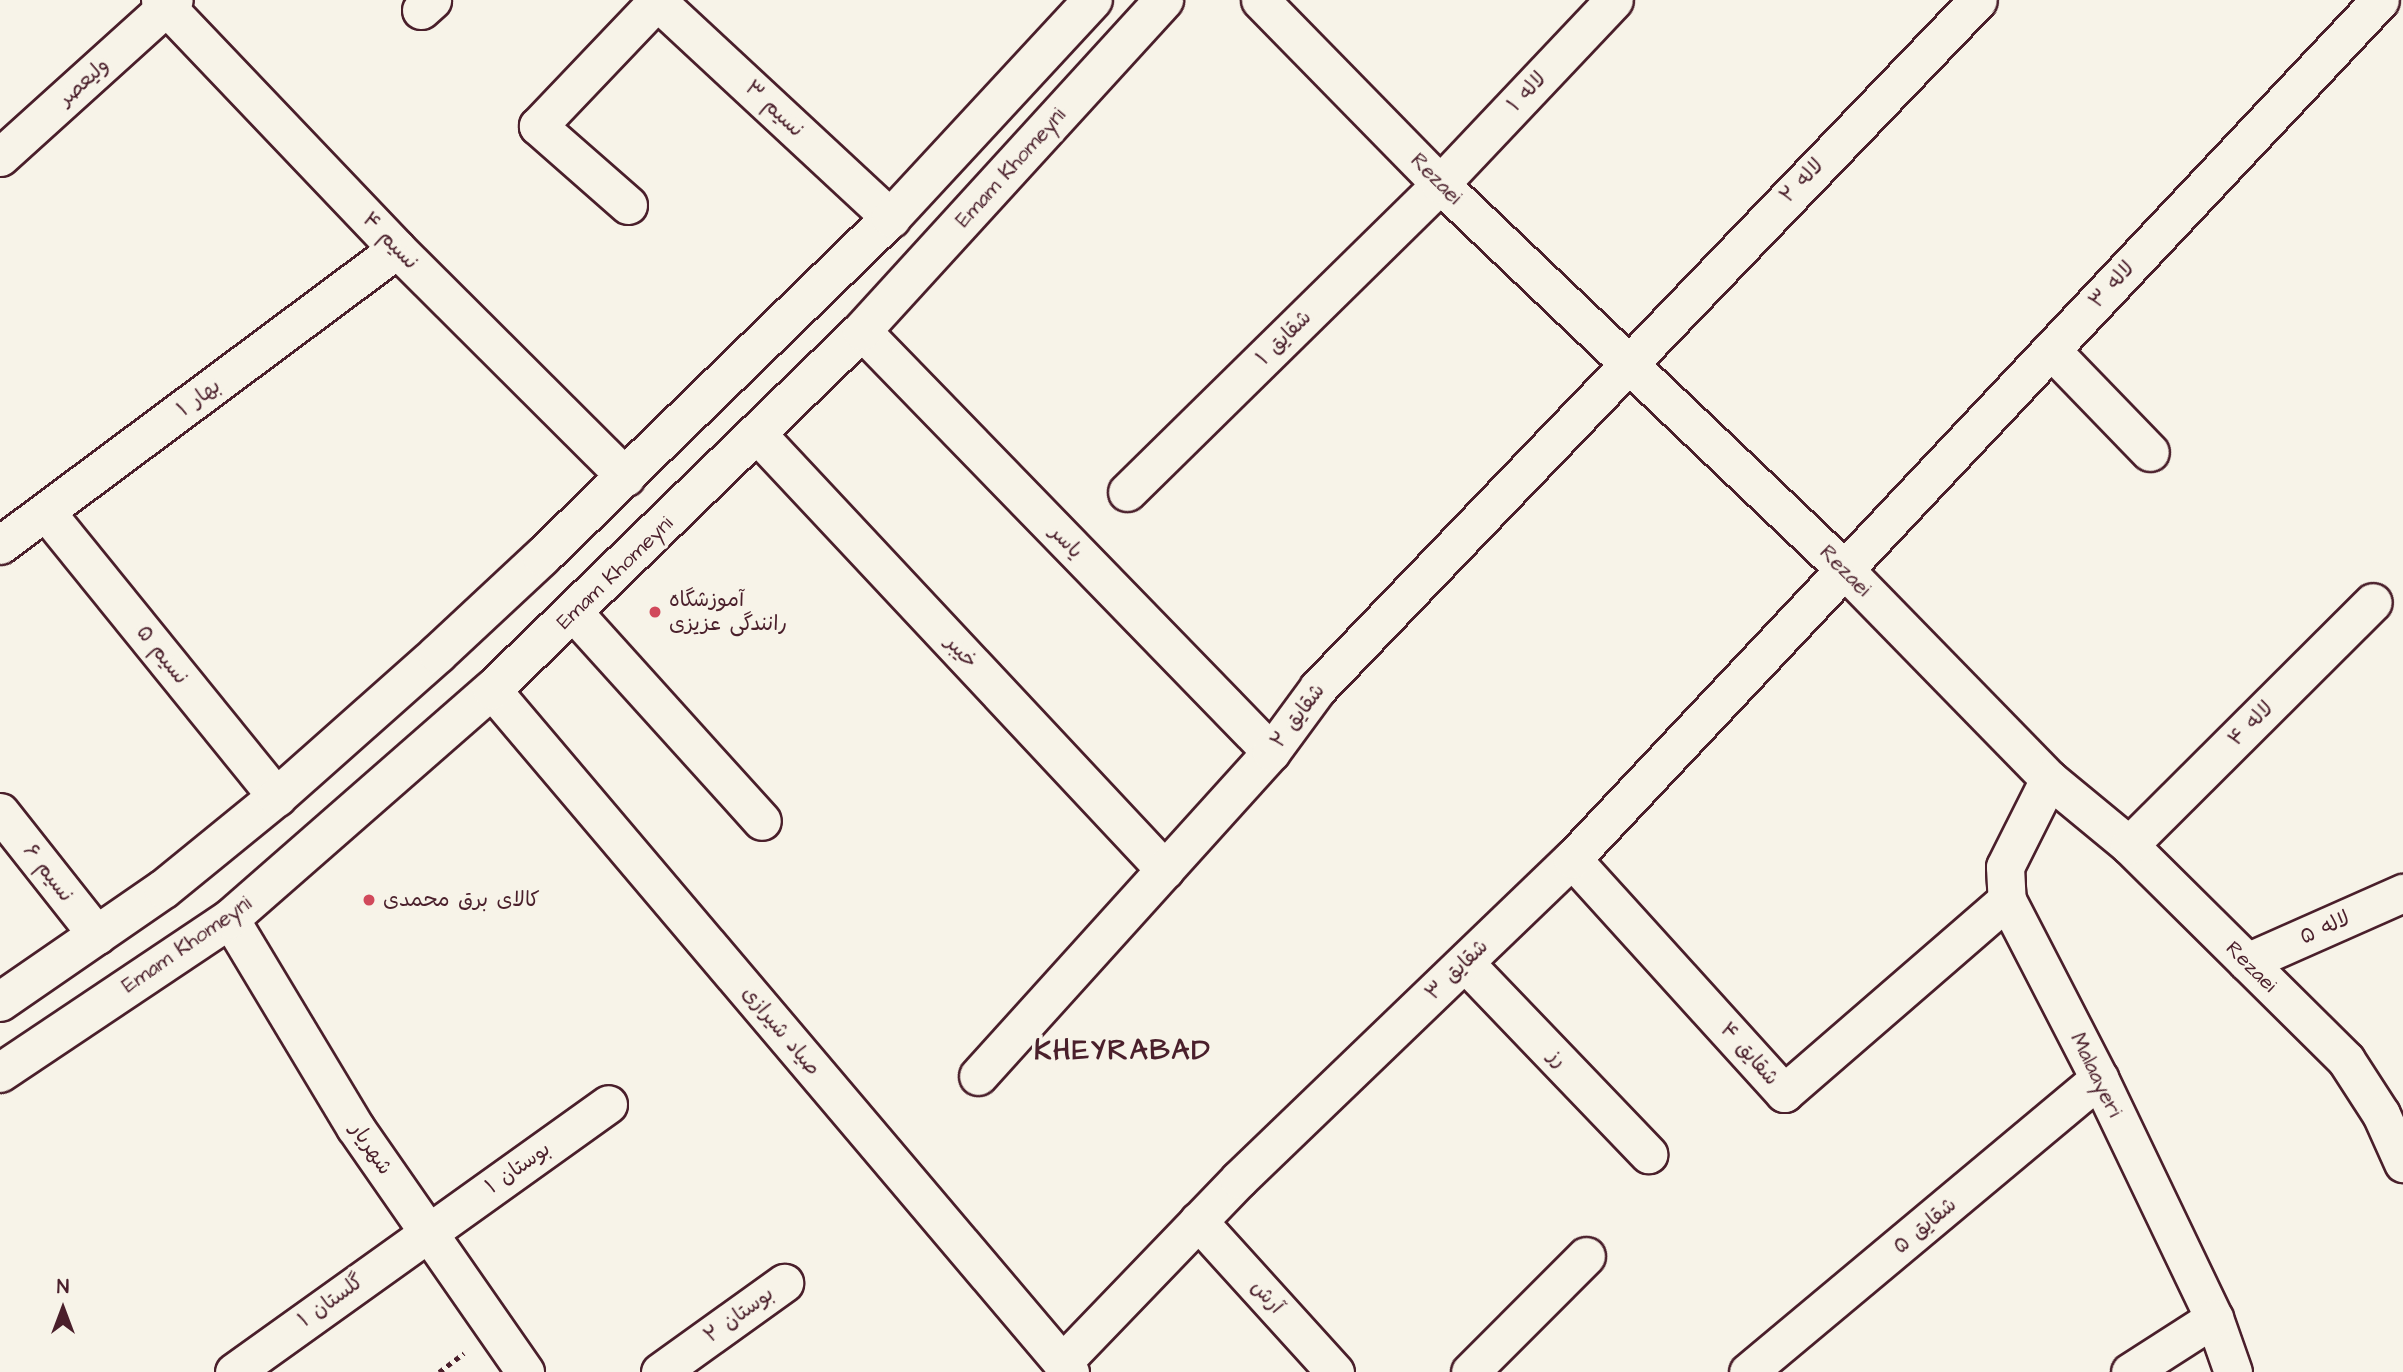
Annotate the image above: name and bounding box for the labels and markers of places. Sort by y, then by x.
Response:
place label: آموزشگاه رانندگی عزیزی [669,587,787,637]
marker: آموزشگاه رانندگی عزیزی [647,604,663,620]
place label: کالای برق محمدی [383,887,540,913]
marker: کالای برق محمدی [361,892,377,908]

